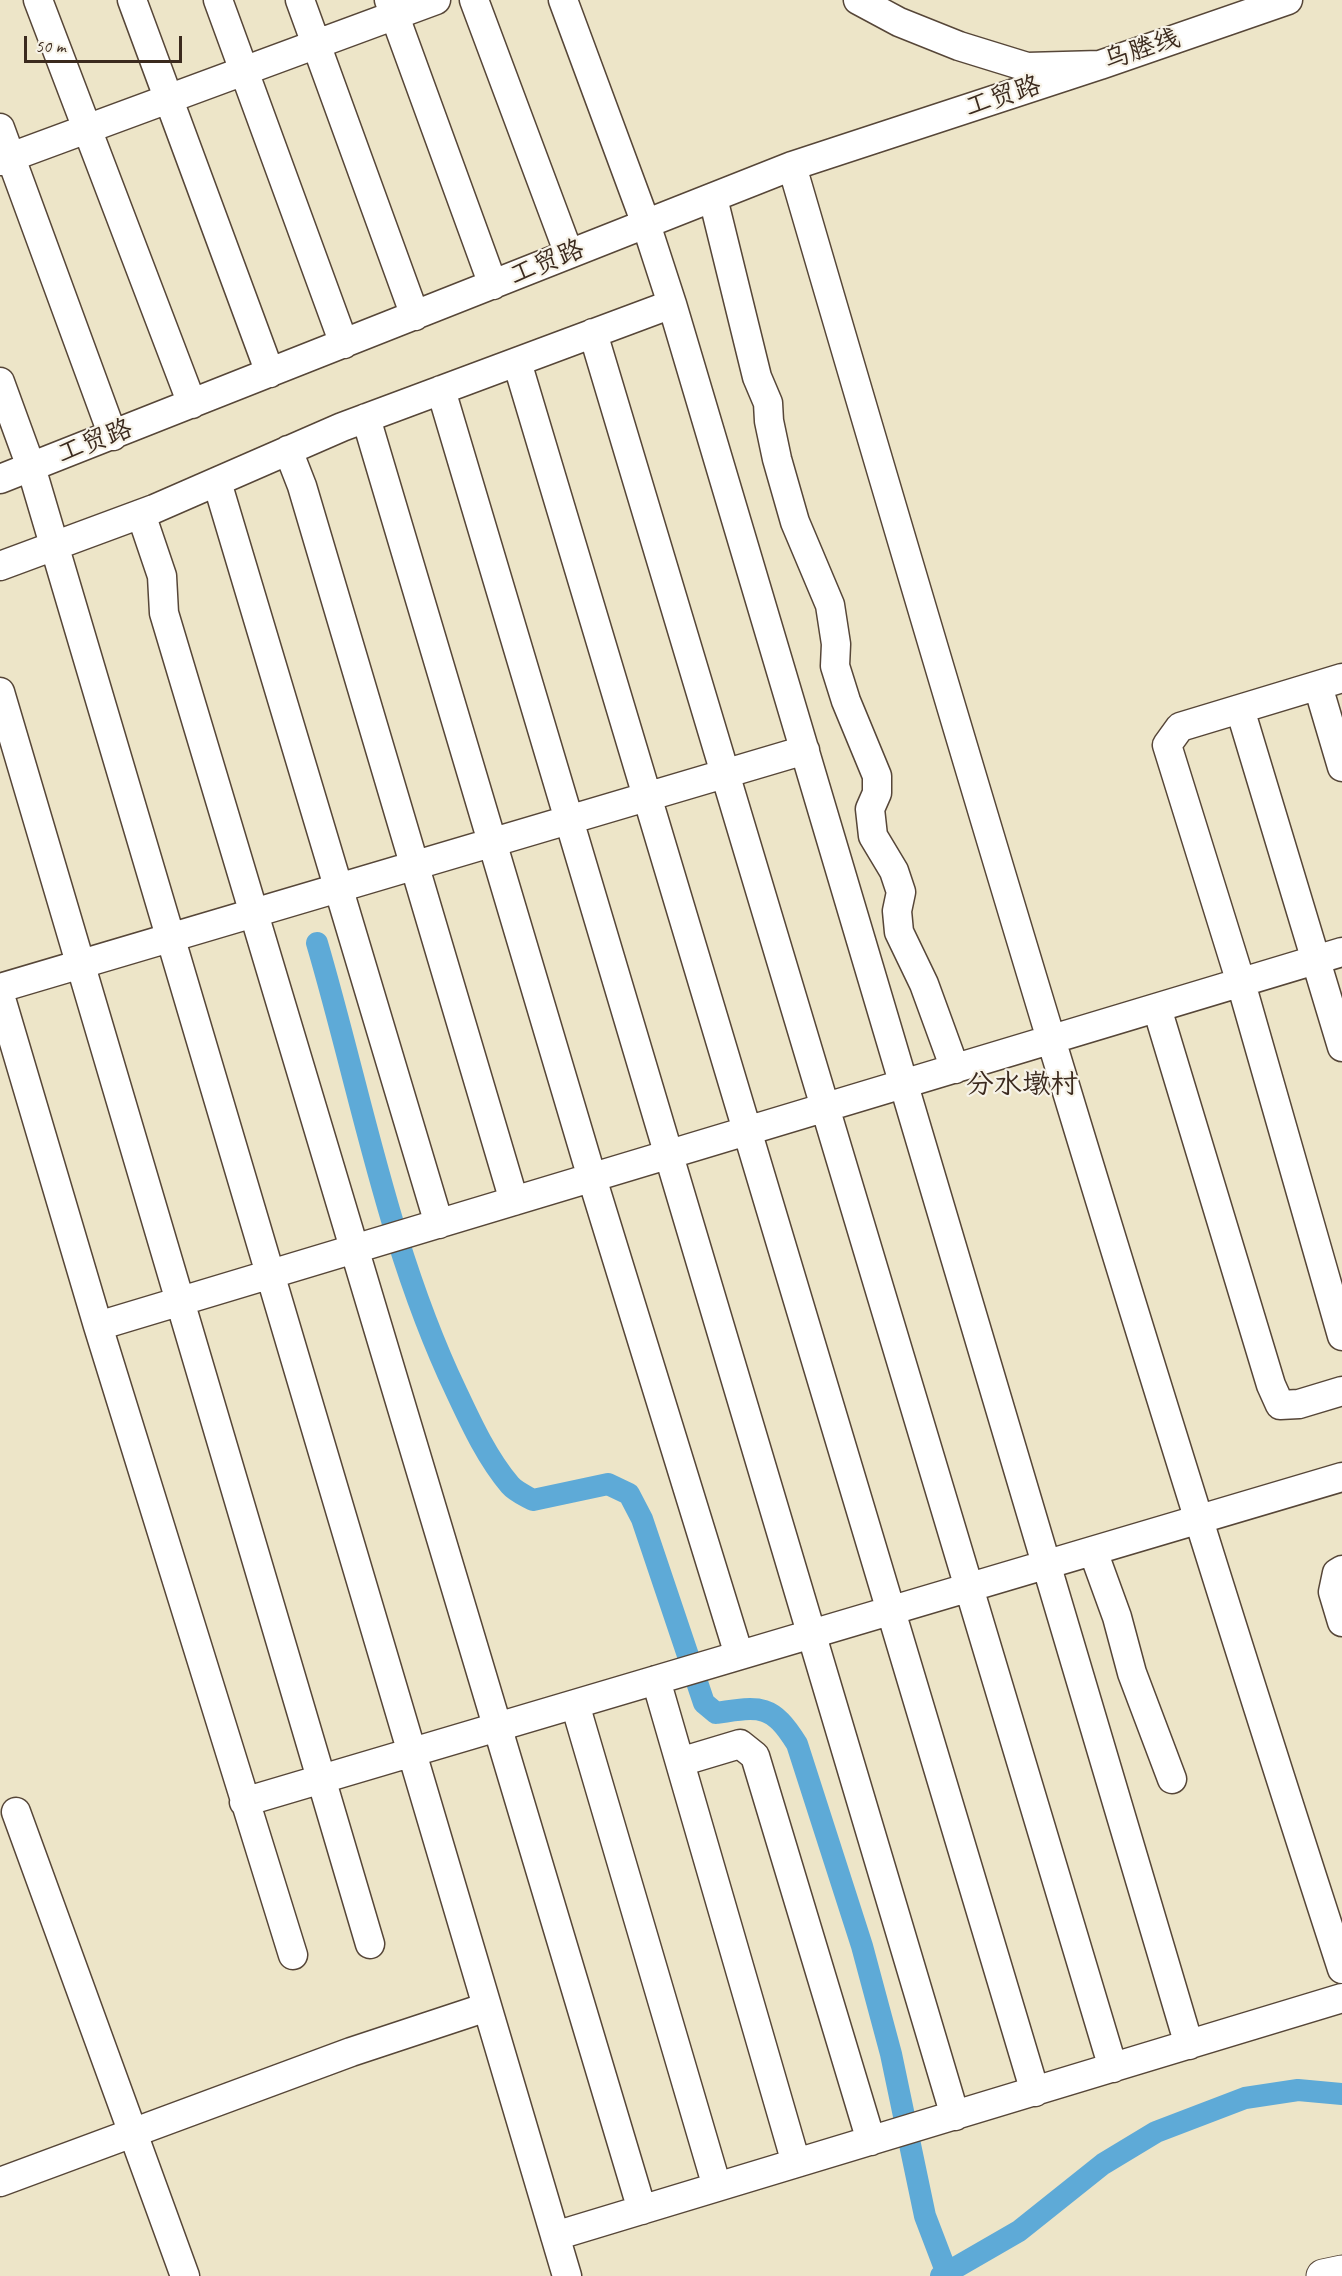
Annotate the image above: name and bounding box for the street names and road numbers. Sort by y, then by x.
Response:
street label: 乌塍线 [1100,23,1184,77]
street label: 工贸路 [961,70,1045,124]
street label: 工贸路 [505,234,589,292]
street label: 工贸路 [53,413,137,471]

